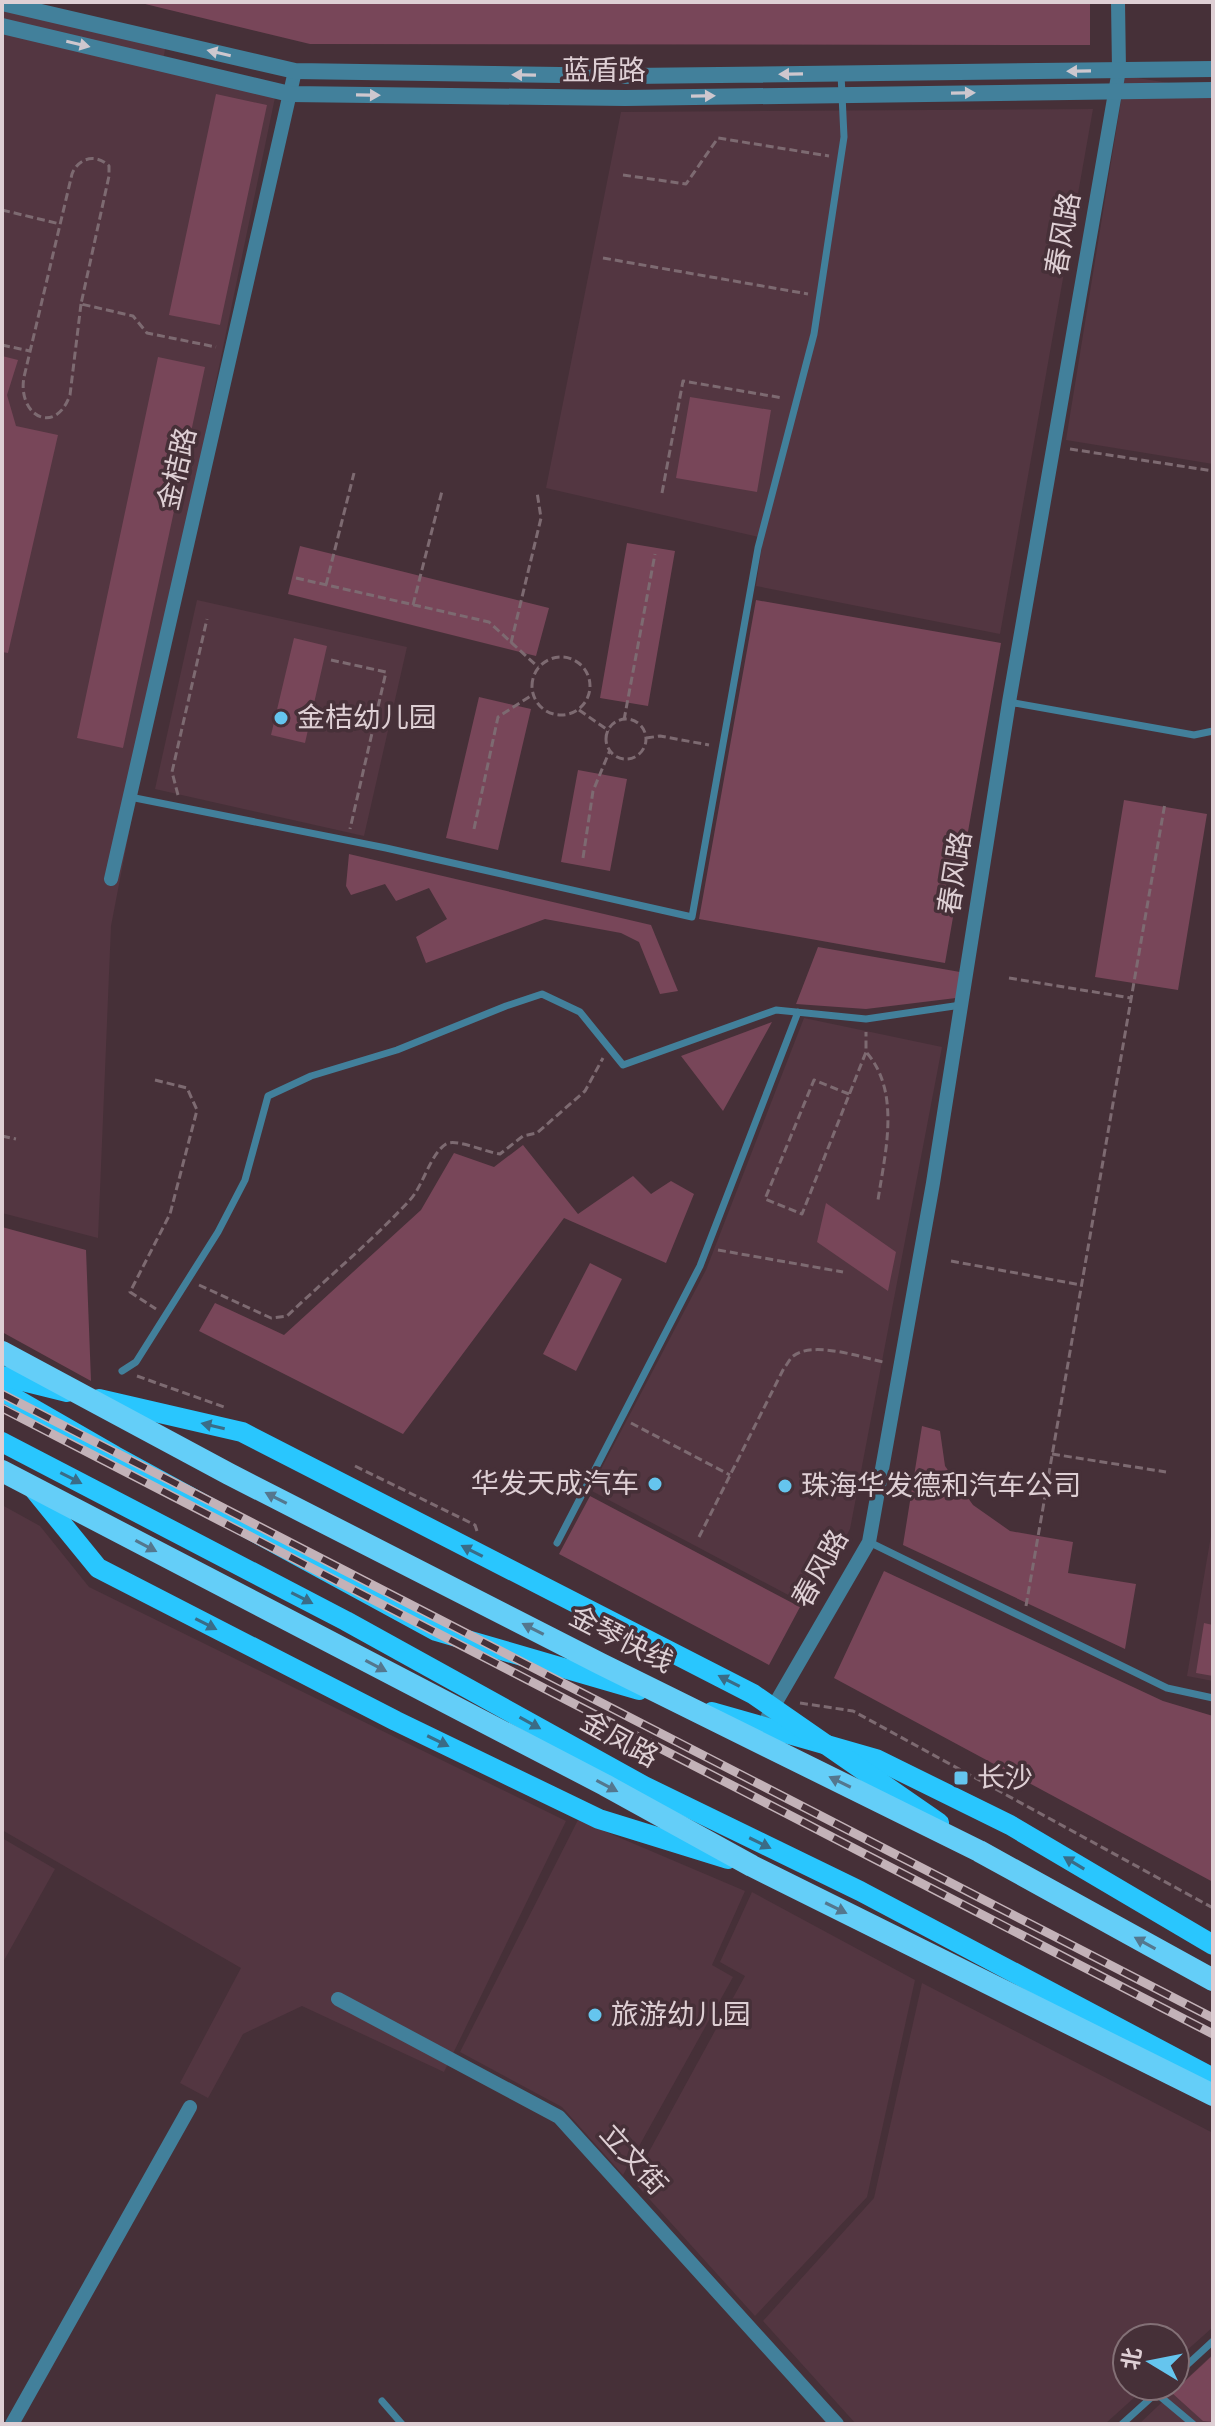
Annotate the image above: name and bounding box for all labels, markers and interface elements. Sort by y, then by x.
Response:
one-way arrow [66,38,91,51]
one-way arrow [207,46,232,59]
street label: 蓝盾路 [562,55,646,88]
one-way arrow [1066,65,1091,77]
one-way arrow [511,68,536,81]
one-way arrow [778,68,803,80]
one-way arrow [951,87,976,99]
one-way arrow [356,88,381,101]
one-way arrow [691,90,716,103]
street label: 春风路 [1040,190,1088,278]
street label: 金桔路 [152,424,204,514]
place label: 金桔幼儿园 [297,702,437,735]
marker: 金桔幼儿园 [272,709,290,727]
street label: 春风路 [933,829,979,917]
one-way arrow [201,1419,226,1432]
place label: 华发天成汽车 [471,1468,639,1501]
place label: 珠海华发德和汽车公司 [801,1470,1081,1503]
one-way arrow [60,1471,82,1485]
marker: 华发天成汽车 [646,1475,664,1493]
marker: 珠海华发德和汽车公司 [776,1477,794,1495]
one-way arrow [265,1491,288,1504]
street label: 春风路 [786,1524,856,1614]
one-way arrow [134,1539,157,1553]
one-way arrow [460,1544,483,1558]
one-way arrow [290,1591,313,1605]
street label: 金琴快线 [564,1600,678,1680]
one-way arrow [195,1617,218,1630]
one-way arrow [521,1622,544,1635]
one-way arrow [365,1659,388,1673]
one-way arrow [717,1675,740,1688]
street label: 金凤路 [574,1705,664,1775]
one-way arrow [519,1716,541,1730]
one-way arrow [427,1734,450,1748]
place label: 长沙 [977,1762,1033,1795]
marker: 长沙 [952,1769,970,1787]
one-way arrow [829,1775,852,1789]
one-way arrow [596,1779,618,1793]
one-way arrow [749,1836,772,1850]
one-way arrow [1063,1856,1085,1870]
one-way arrow [825,1901,848,1915]
one-way arrow [1133,1936,1156,1949]
place label: 旅游幼儿园 [611,1999,751,2032]
marker: 旅游幼儿园 [586,2006,604,2024]
street label: 立文街 [593,2118,673,2202]
north arrow [1111,2322,1191,2402]
text: 北 [1118,2346,1148,2372]

